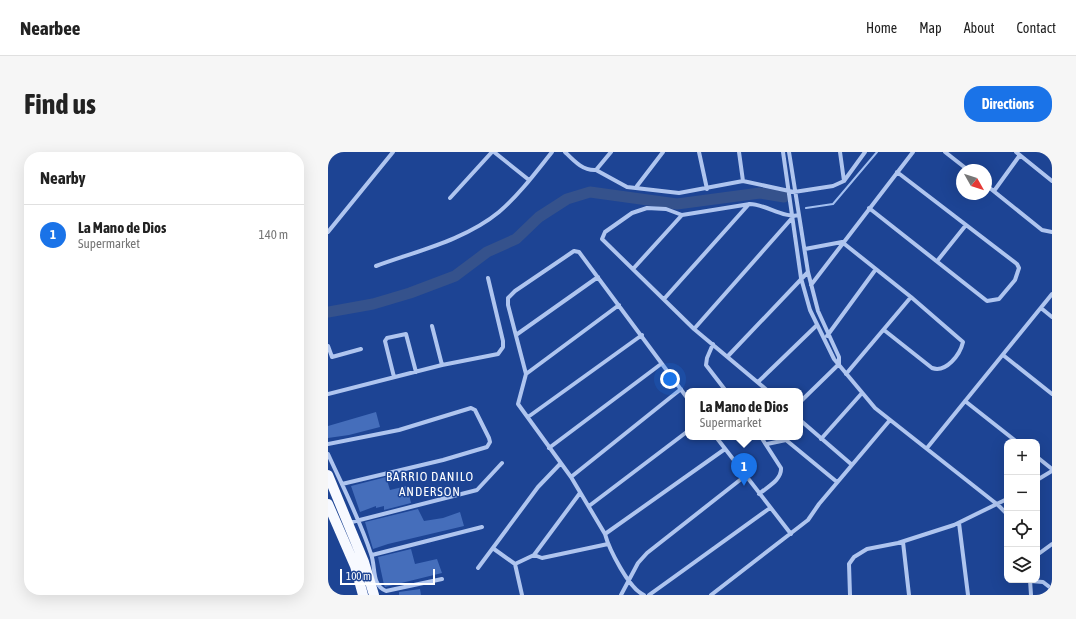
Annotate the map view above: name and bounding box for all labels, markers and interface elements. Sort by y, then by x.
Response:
text: Nearbee [20,17,80,39]
text: Home [866,20,897,36]
text: Map [919,20,942,36]
text: About [964,20,995,36]
text: Contact [1017,20,1056,36]
button: Directions [964,86,1052,122]
text: Find us [24,88,96,120]
north arrow [956,164,992,200]
text: Nearby [40,168,86,188]
text: La Mano de Dios [78,219,166,236]
text: 1 [50,227,56,242]
text: 140 m [259,227,288,242]
text: Supermarket [78,236,140,251]
your location [660,369,680,389]
popup [685,388,803,440]
text: La Mano de Dios [700,398,788,415]
text: Supermarket [700,415,762,430]
map controls [1004,439,1040,583]
button: + [1004,439,1040,475]
pin: 1 [731,453,757,486]
district label: BARRIO DANILO ANDERSON [386,469,474,499]
button: − [1004,475,1040,511]
button: locate [1004,511,1040,547]
button: layers [1004,547,1040,583]
scale bar [340,567,435,586]
text: 100 m [346,570,371,582]

